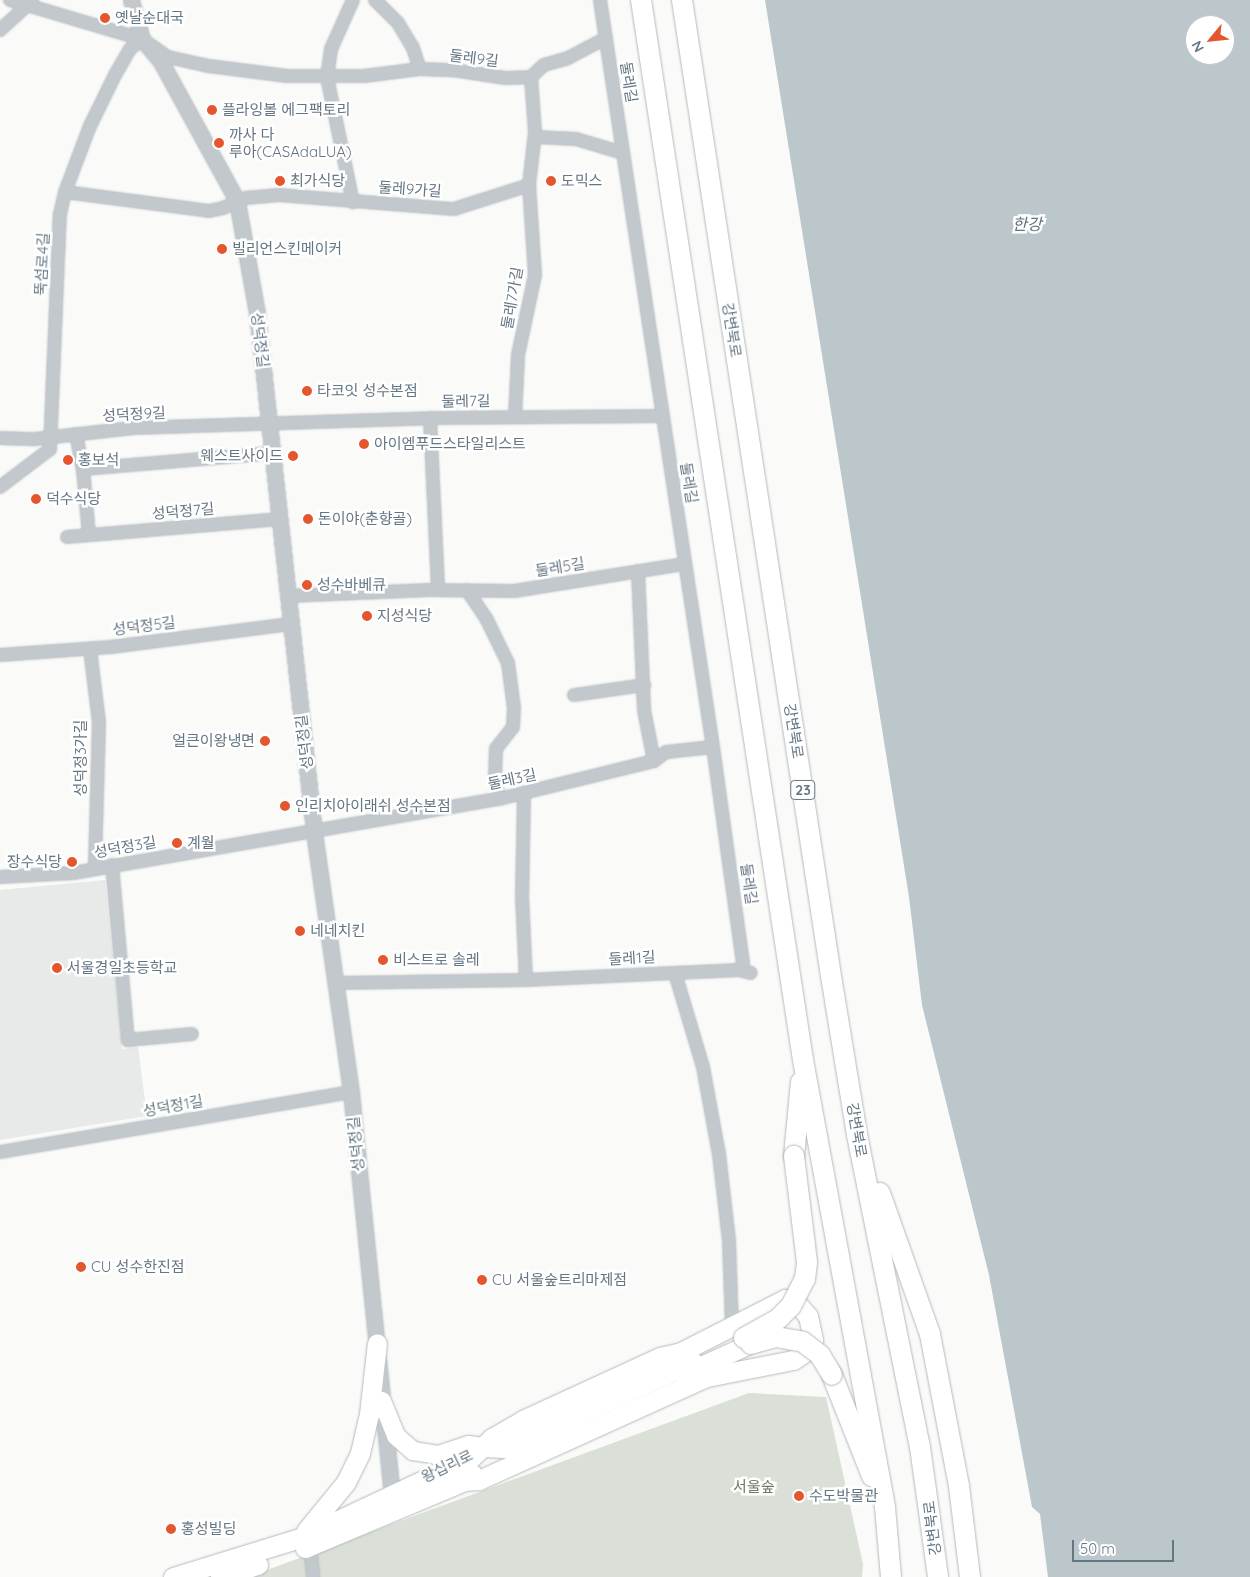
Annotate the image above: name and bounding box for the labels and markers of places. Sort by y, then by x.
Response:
place label: 옛날순대국 [115,9,184,27]
marker: 옛날순대국 [99,12,111,24]
place label: 플라잉볼 에그팩토리 [222,101,350,119]
marker: 플라잉볼 에그팩토리 [206,104,218,116]
place label: 까사 다 루아(CASAdaLUA) [229,125,352,160]
marker: 까사 다 루아(CASAdaLUA) [213,137,225,149]
place label: 최가식당 [290,172,345,190]
place label: 도믹스 [561,172,602,190]
marker: 최가식당 [274,175,286,187]
marker: 도믹스 [545,175,557,187]
place label: 빌리언스킨메이커 [232,240,342,258]
marker: 빌리언스킨메이커 [216,243,228,255]
place label: 타코잇 성수본점 [317,382,418,400]
marker: 타코잇 성수본점 [301,385,313,397]
place label: 아이엠푸드스타일리스트 [374,435,526,453]
marker: 아이엠푸드스타일리스트 [358,438,370,450]
place label: 웨스트사이드 [200,447,283,465]
marker: 웨스트사이드 [287,450,299,462]
place label: 홍보석 [78,451,119,469]
marker: 홍보석 [62,454,74,466]
place label: 덕수식당 [46,490,101,508]
marker: 덕수식당 [30,493,42,505]
place label: 돈이야(춘향골) [318,510,412,528]
marker: 돈이야(춘향골) [302,513,314,525]
place label: 성수바베큐 [317,576,386,594]
marker: 성수바베큐 [301,579,313,591]
place label: 지성식당 [377,607,432,625]
marker: 지성식당 [361,610,373,622]
place label: 얼큰이왕냉면 [172,732,255,750]
marker: 얼큰이왕냉면 [259,735,271,747]
place label: 인리치아이래쉬 성수본점 [295,797,451,815]
marker: 인리치아이래쉬 성수본점 [279,800,291,812]
place label: 계월 [187,834,215,852]
marker: 계월 [171,837,183,849]
place label: 장수식당 [7,853,62,871]
marker: 장수식당 [66,856,78,868]
place label: 네네치킨 [310,922,365,940]
marker: 네네치킨 [294,925,306,937]
place label: 비스트로 솔레 [393,951,480,969]
marker: 비스트로 솔레 [377,954,389,966]
place label: 서울경일초등학교 [67,959,177,977]
marker: 서울경일초등학교 [51,962,63,974]
place label: CU 성수한진점 [91,1258,185,1276]
marker: CU 성수한진점 [75,1261,87,1273]
place label: CU 서울숲트리마제점 [492,1271,627,1289]
marker: CU 서울숲트리마제점 [476,1274,488,1286]
place label: 수도박물관 [809,1487,878,1505]
marker: 수도박물관 [793,1490,805,1502]
place label: 홍성빌딩 [181,1520,236,1538]
marker: 홍성빌딩 [165,1523,177,1535]

